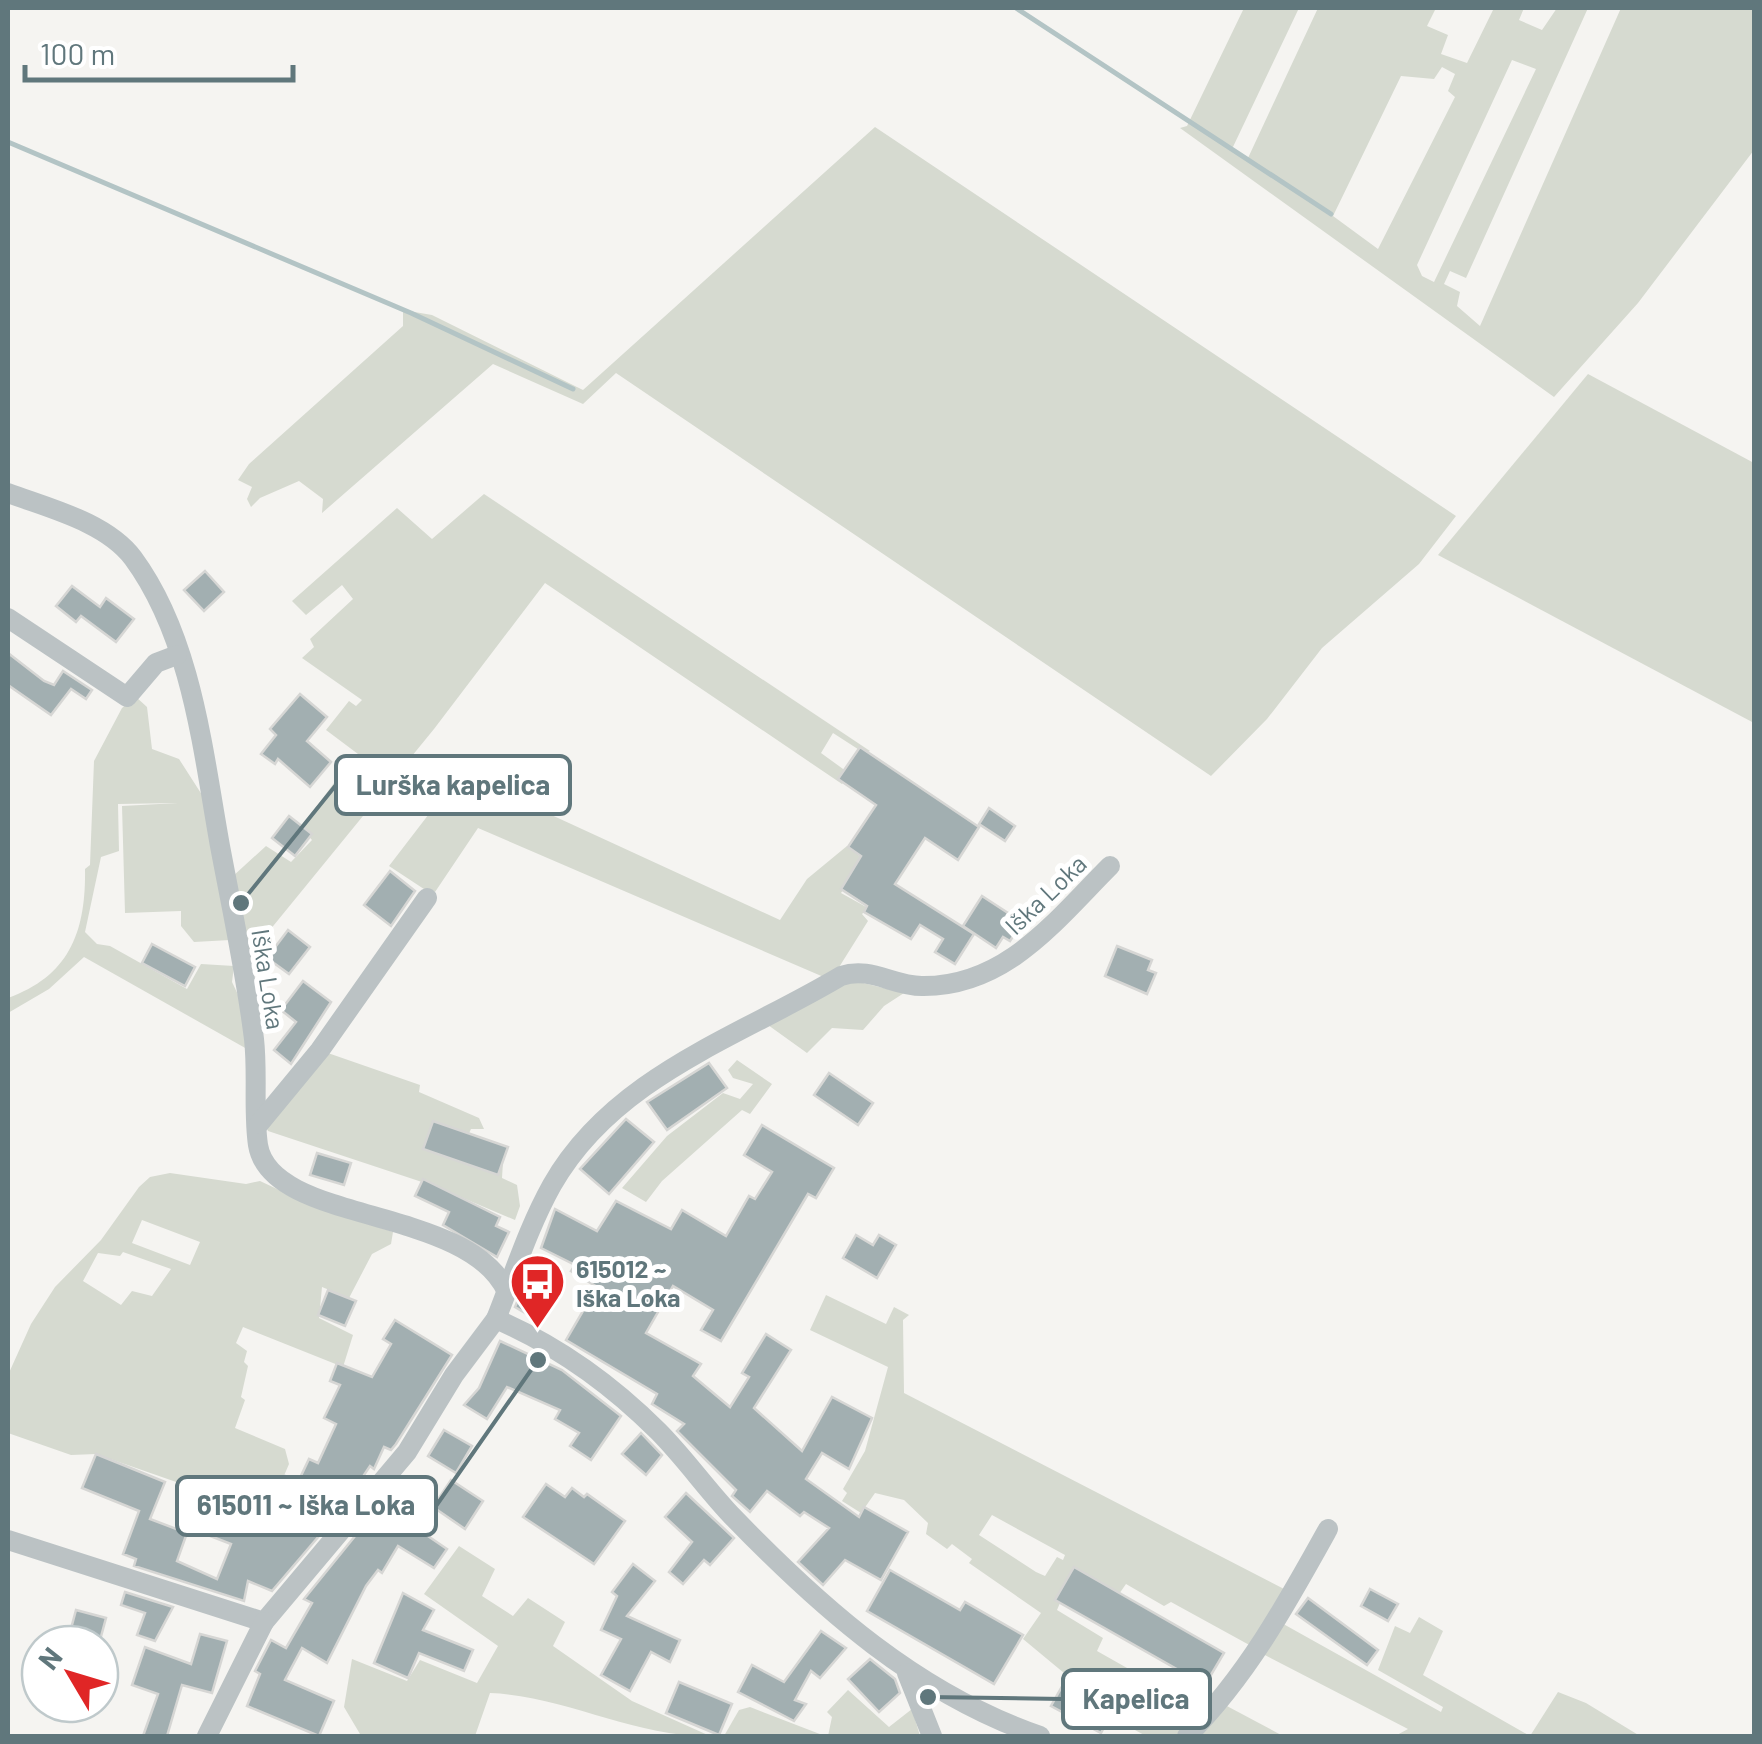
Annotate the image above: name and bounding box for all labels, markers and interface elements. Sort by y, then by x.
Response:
scale bar [25,20,292,82]
text: 100 m [40,35,115,71]
callout: Lurška kapelica [336,756,570,814]
text: Lurška kapelica [356,767,550,801]
street label: Iška Loka [998,848,1092,940]
street label: Iška Loka [246,926,292,1032]
bus stop icon: 615012 ~ Iška Loka [507,1252,567,1331]
place label: 615012 ~ Iška Loka [576,1253,680,1312]
callout: 615011 ~ Iška Loka [177,1477,436,1535]
text: 615011 ~ Iška Loka [197,1487,415,1521]
north arrow [20,1624,120,1724]
text: N [30,1640,69,1676]
callout: Kapelica [1063,1670,1210,1728]
text: Kapelica [1082,1681,1190,1715]

